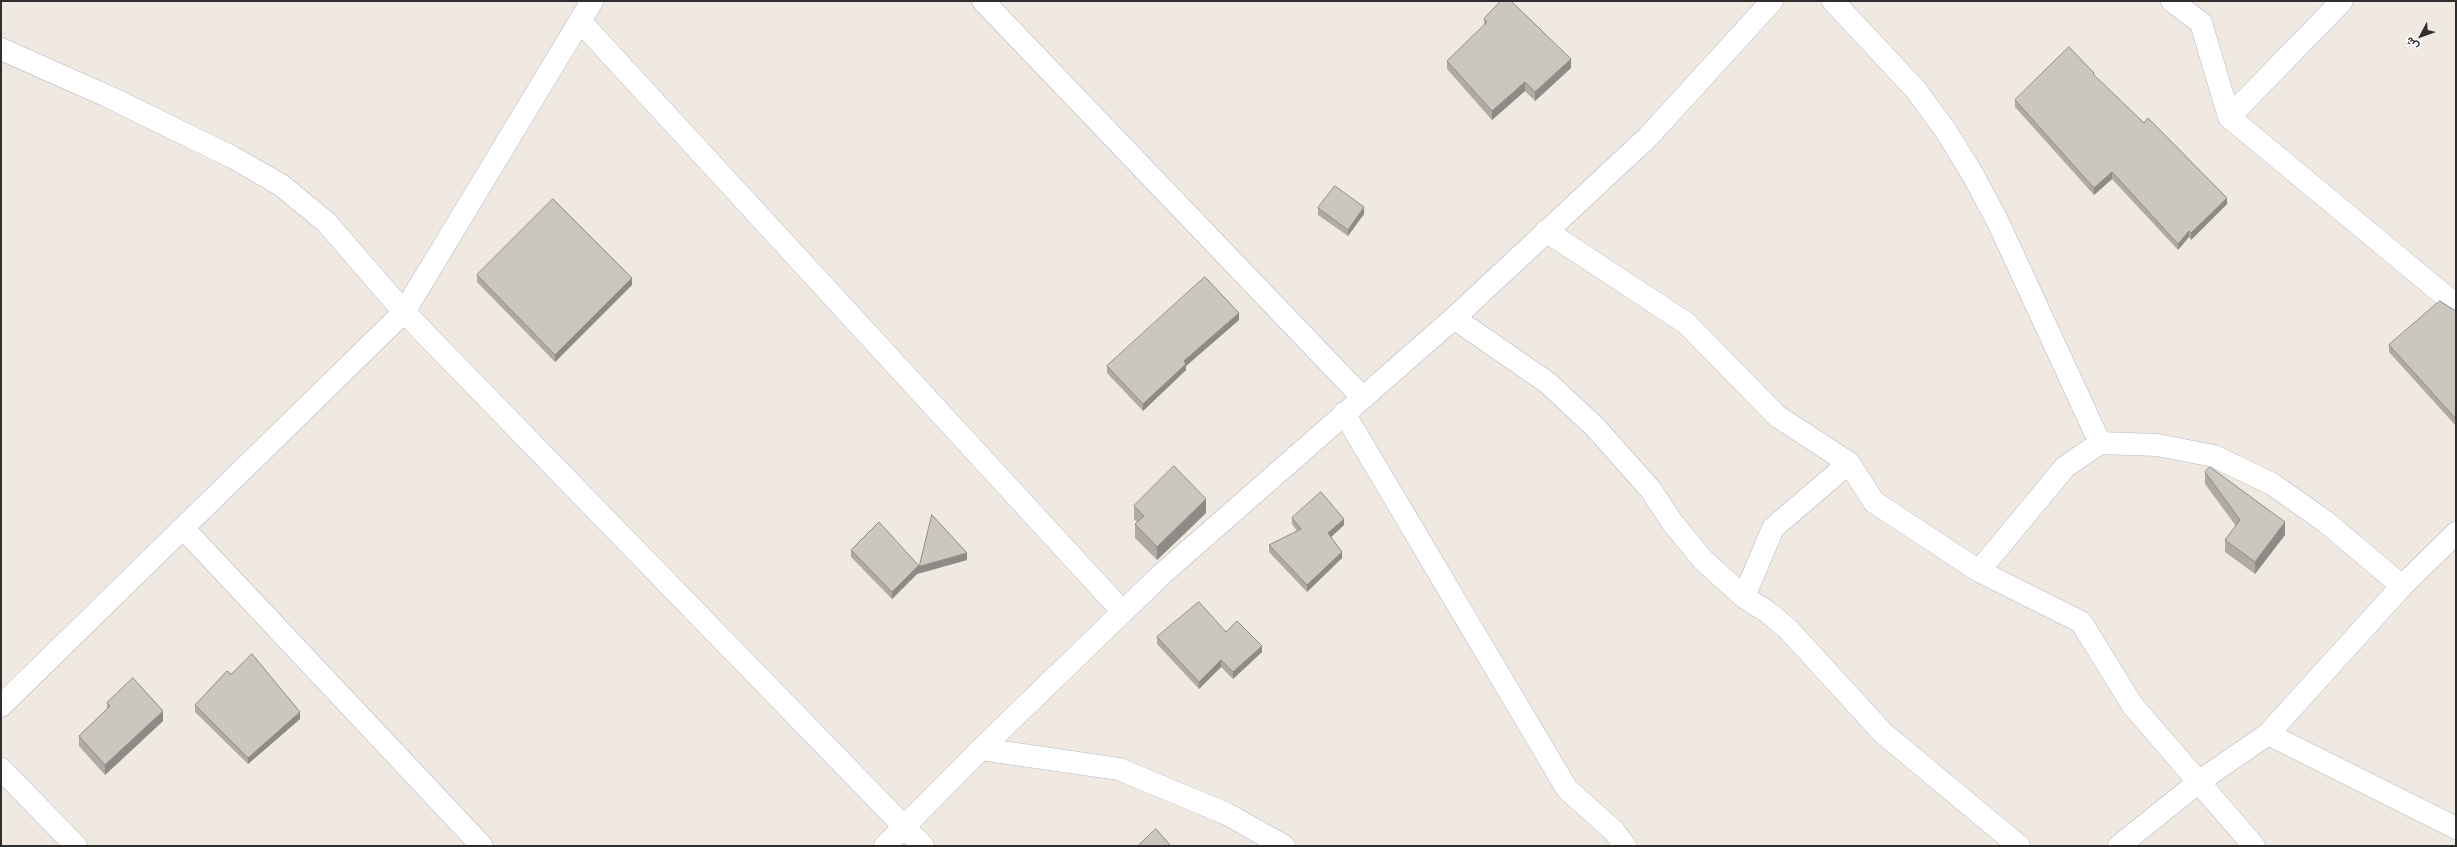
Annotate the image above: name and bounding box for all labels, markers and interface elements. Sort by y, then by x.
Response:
north arrow [2401,16,2441,56]
text: ش [2403,35,2421,53]

